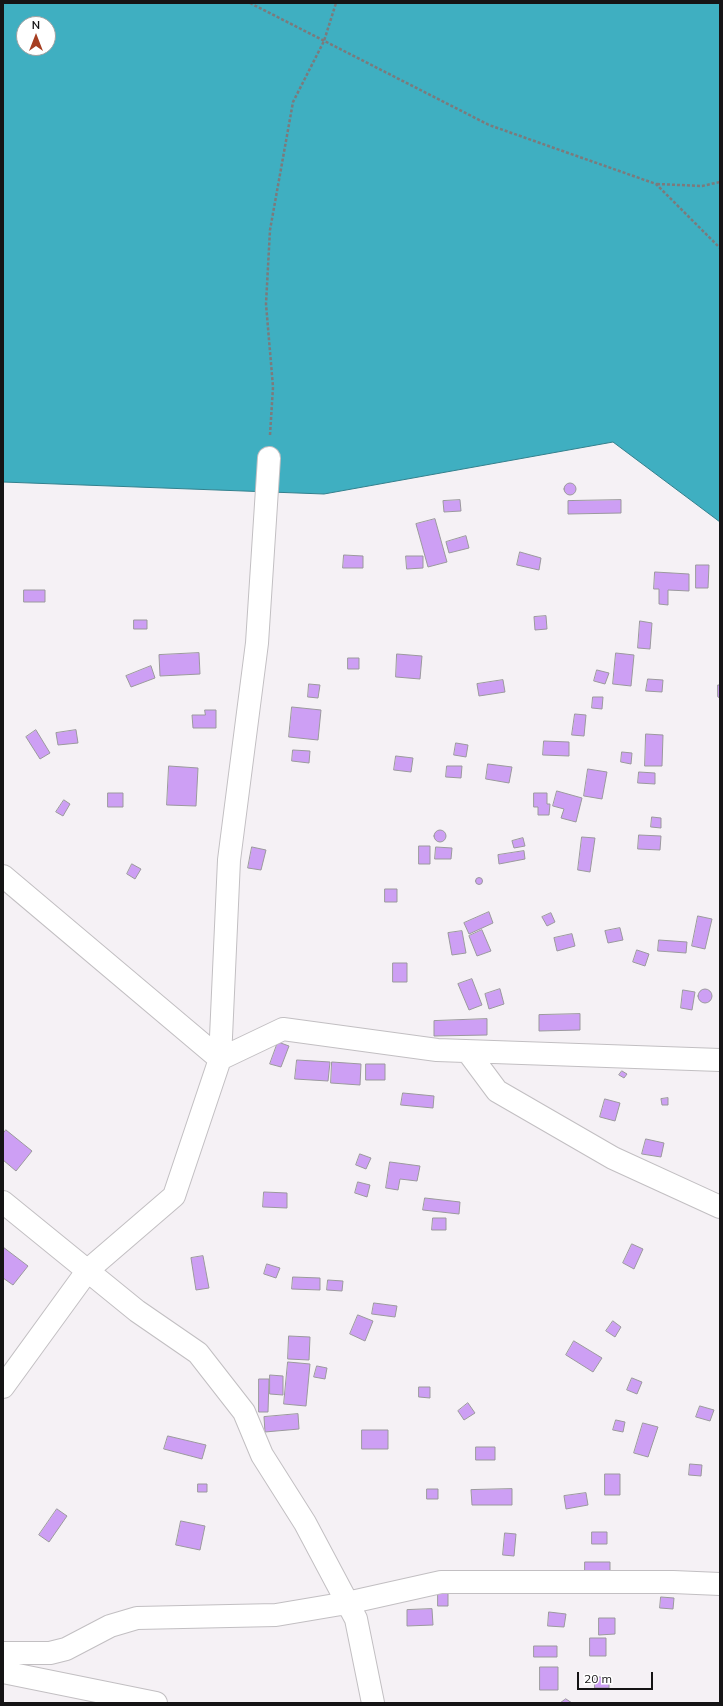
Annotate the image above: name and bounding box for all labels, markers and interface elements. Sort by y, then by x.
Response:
north arrow [16,16,56,56]
text: N [32,18,40,32]
scale bar [579,1664,655,1690]
text: 20 m [584,1671,612,1686]

